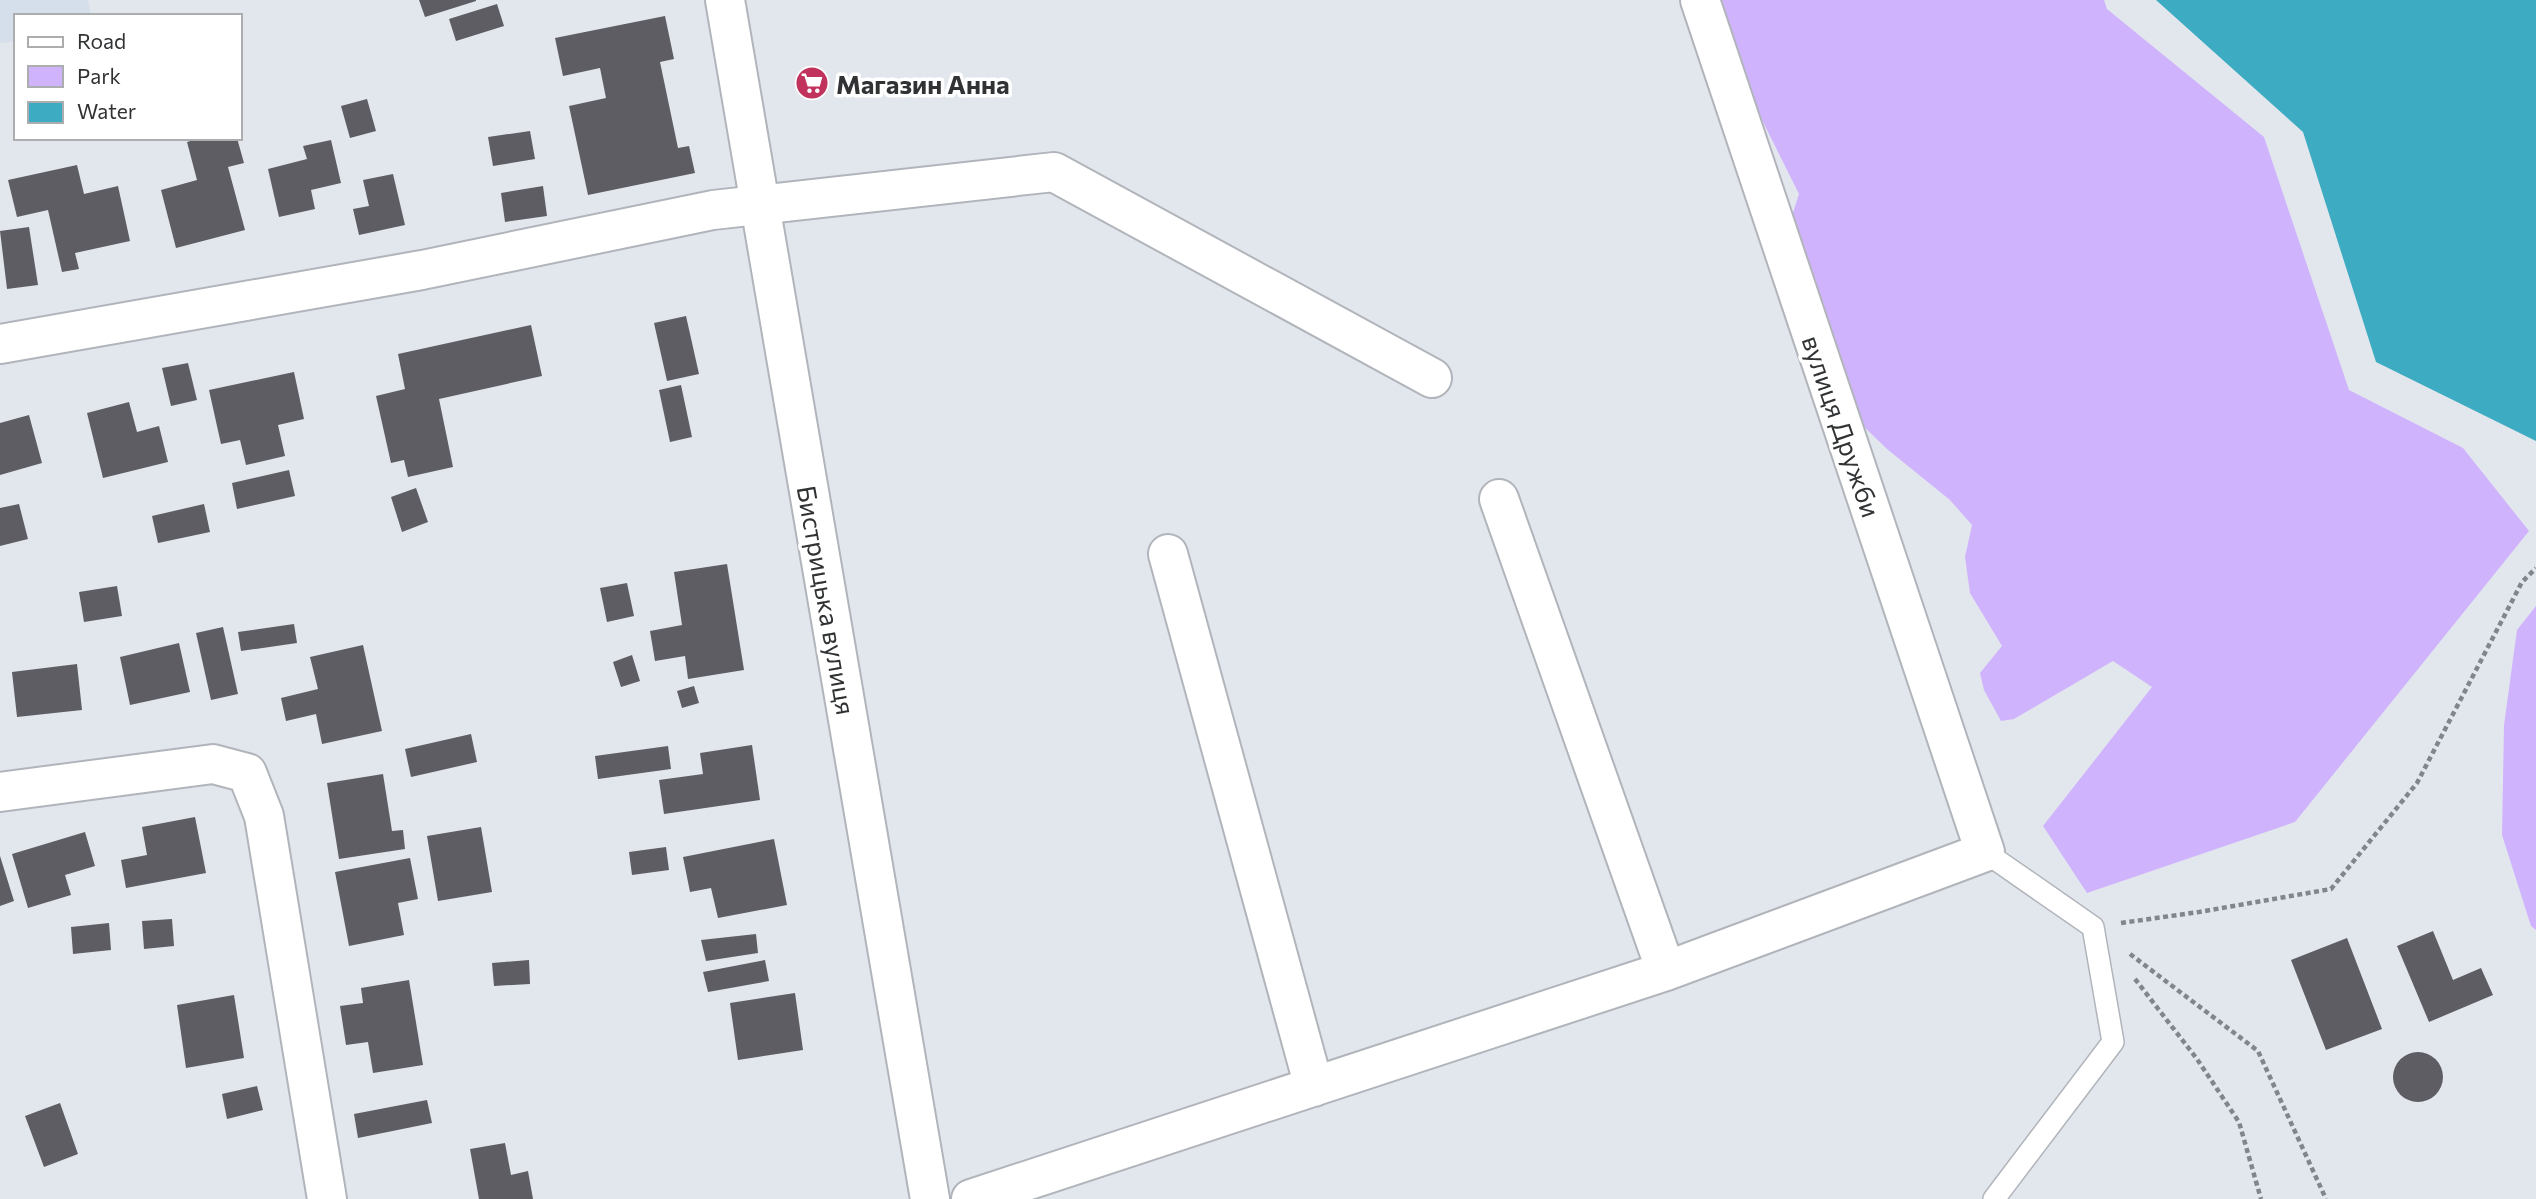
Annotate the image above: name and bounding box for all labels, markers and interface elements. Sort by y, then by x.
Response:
legend [14,14,242,140]
text: Road [77,28,126,53]
text: Park [77,63,121,88]
supermarket icon: Магазин Анна [793,64,831,102]
place label: Магазин Анна [836,68,1010,99]
text: Water [77,98,136,123]
street label: вулиця Дружби [1796,331,1888,521]
street label: Бистрицька вулиця [792,483,862,717]

